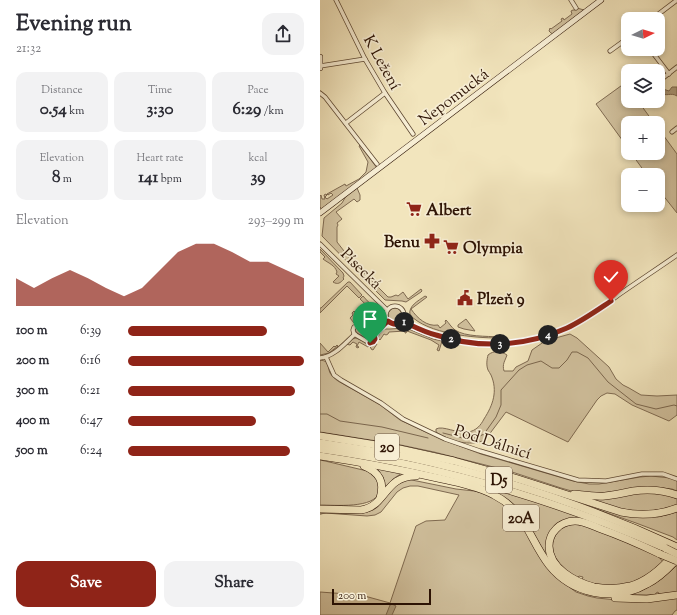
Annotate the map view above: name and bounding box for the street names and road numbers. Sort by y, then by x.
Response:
street label: K Ležení [356,32,406,95]
street label: Nepomucká [414,63,495,132]
street label: Písecká [334,244,387,296]
street label: Pod Dálnicí [451,420,534,467]
road number: 20 [375,434,399,460]
road number: D5 [486,467,512,493]
road number: 20A [503,505,539,531]

